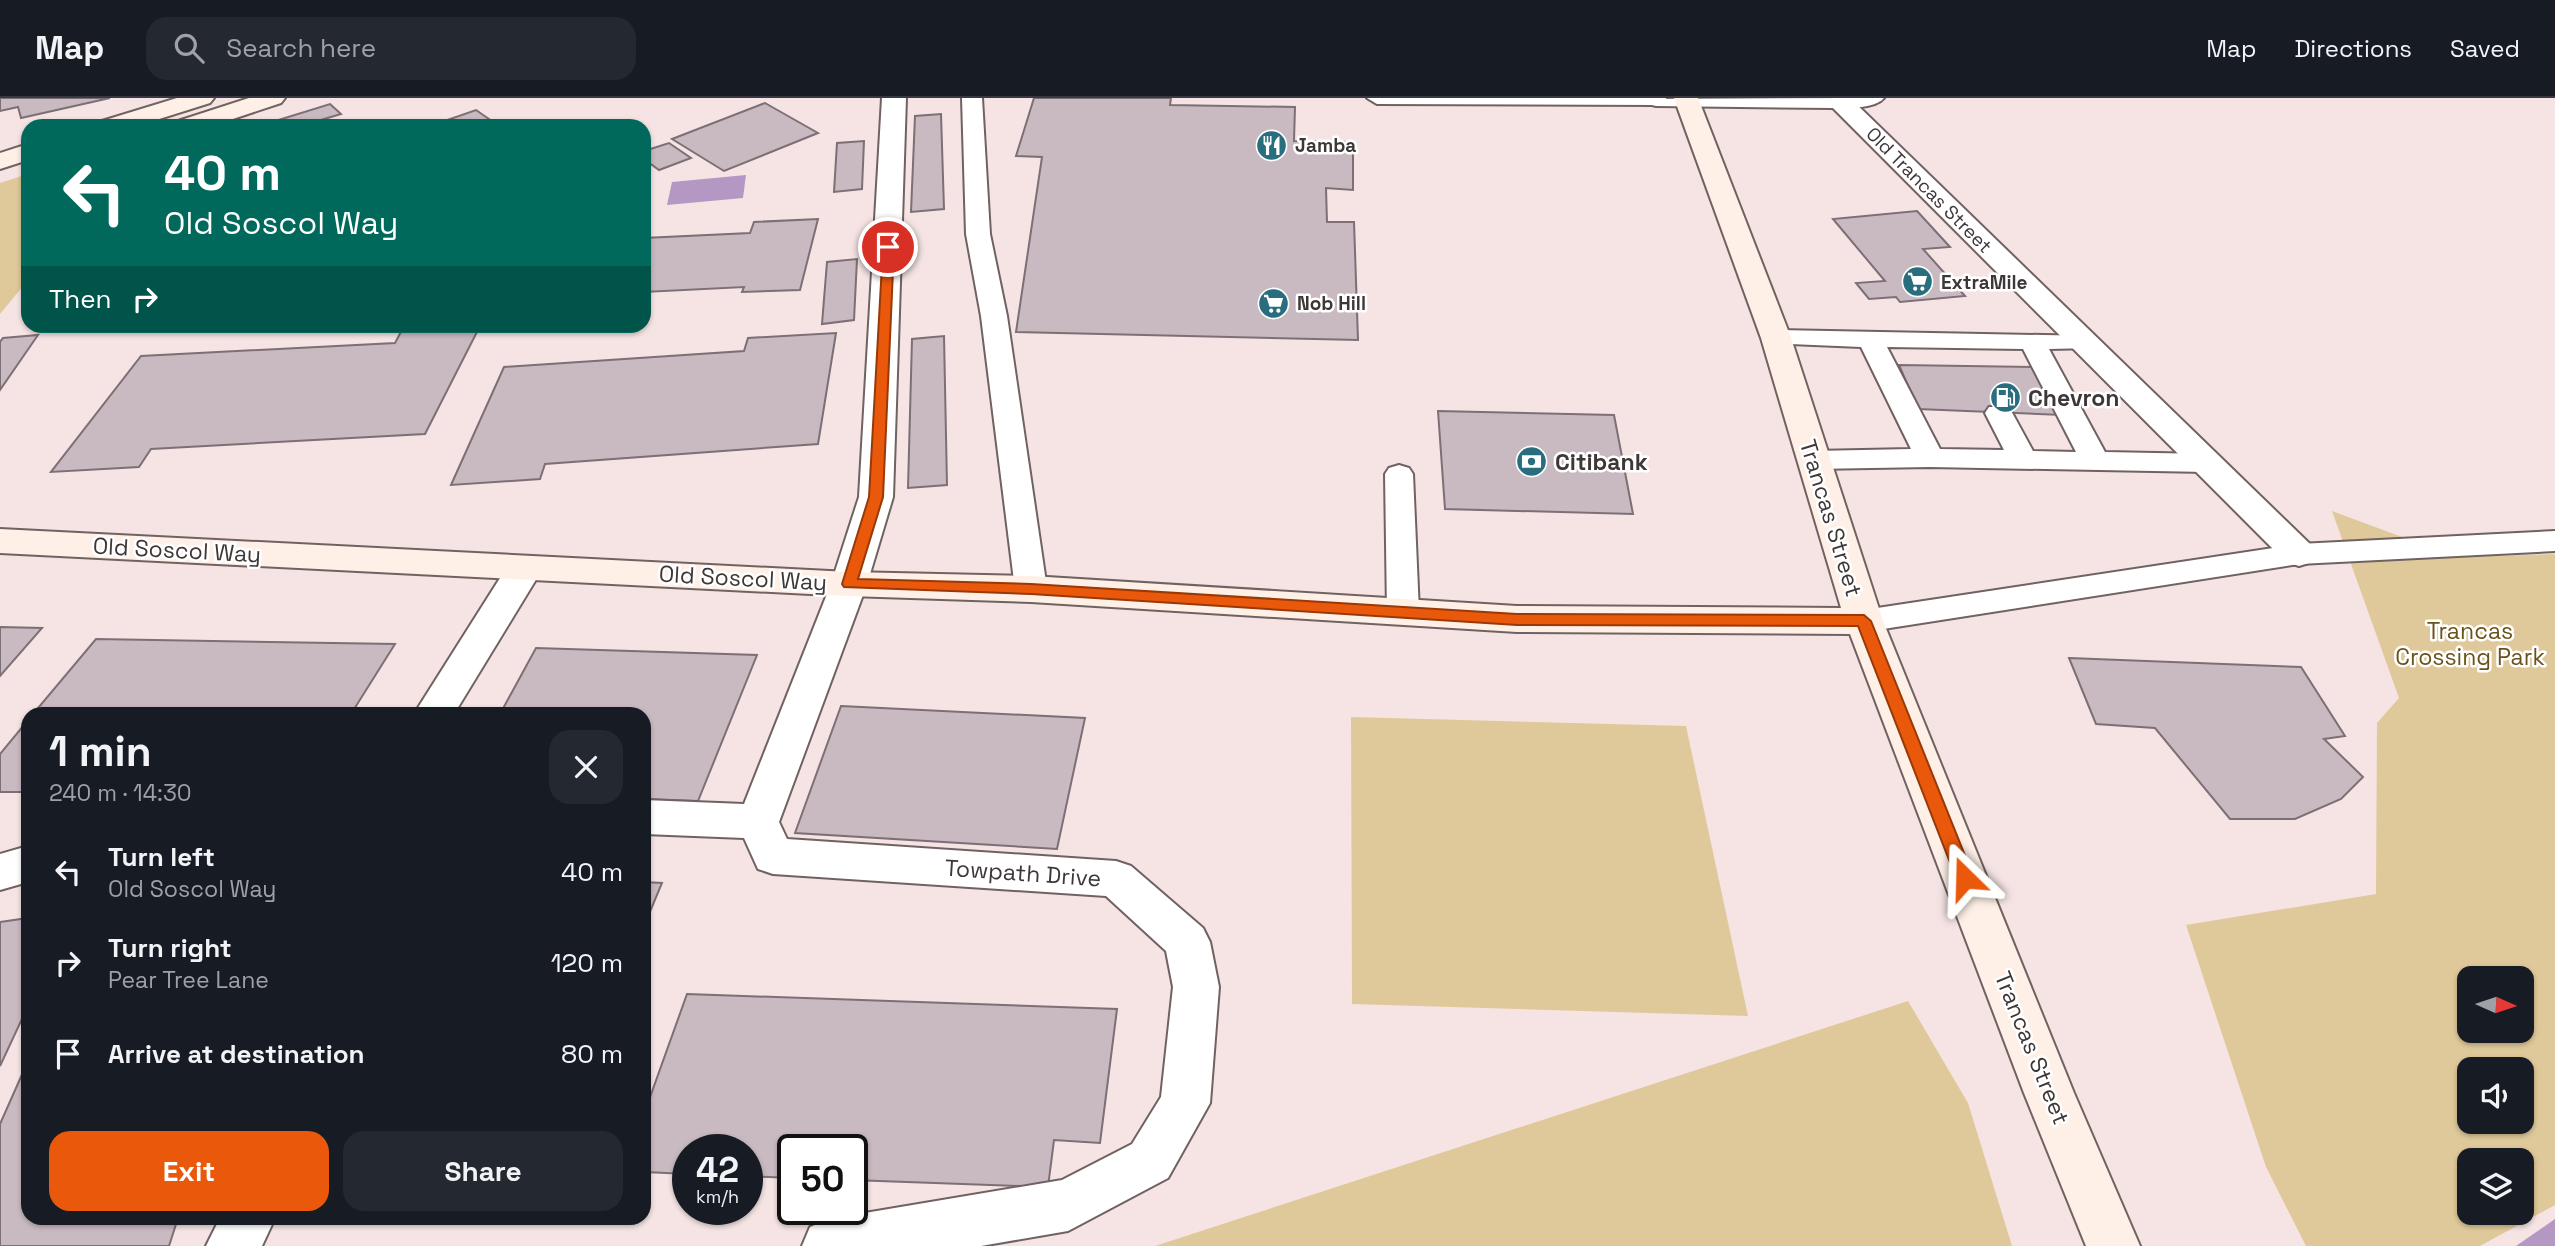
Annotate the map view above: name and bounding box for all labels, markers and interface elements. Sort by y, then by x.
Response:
search box [146,17,636,80]
text: Map [35,27,104,69]
icon: search [170,29,208,67]
text: Search here [226,31,376,65]
text: Map [2206,33,2256,64]
text: Directions [2294,33,2412,64]
text: Saved [2450,33,2520,64]
street label: Old Trancas Street [1861,122,1997,258]
restaurant icon: Jamba [1255,128,1289,162]
place label: Jamba [1295,133,1356,158]
text: 40 m [164,142,281,204]
icon: left [49,147,140,238]
text: Old Soscol Way [164,203,398,243]
pin [858,217,918,277]
icon: arrive [869,228,907,266]
supermarket icon: ExtraMile [1901,265,1935,299]
place label: ExtraMile [1941,270,2028,295]
icon: right [126,280,164,318]
text: Then [49,282,112,316]
supermarket icon: Nob Hill [1257,286,1291,320]
place label: Nob Hill [1297,291,1366,316]
fuel station icon: Chevron [1988,381,2022,415]
place label: Chevron [2028,383,2119,413]
street label: Trancas Street [1793,436,1869,600]
bank icon: Citibank [1515,445,1549,479]
place label: Citibank [1555,447,1648,477]
street label: Old Soscol Way [92,531,262,569]
street label: Old Soscol Way [658,559,828,597]
park label: Trancas Crossing Park [2395,616,2545,672]
text: 1 min [49,725,152,778]
button: close [549,730,623,804]
text: 240 m · 14:30 [49,778,192,808]
text: Turn left [108,840,215,874]
position arrow [1928,841,2002,915]
icon: left [49,853,87,891]
street label: Towpath Drive [944,853,1102,893]
text: 40 m [561,855,623,889]
text: Old Soscol Way [108,874,276,904]
text: Turn right [108,931,232,965]
icon: right [49,944,87,982]
text: 120 m [551,946,623,980]
text: Pear Tree Lane [108,965,269,995]
north arrow [2457,966,2534,1043]
map controls [2457,966,2534,1225]
street label: Trancas Street [1988,967,2076,1129]
icon: arrive [49,1035,87,1073]
text: Arrive at destination [108,1037,365,1071]
text: 80 m [561,1037,623,1071]
button: sound [2457,1057,2534,1134]
button: Exit [49,1131,329,1211]
button: Share [343,1131,623,1211]
speed limit sign: 50 [777,1134,868,1225]
text: 42 [696,1148,739,1192]
button: layers [2457,1148,2534,1225]
text: km/h [696,1185,739,1208]

